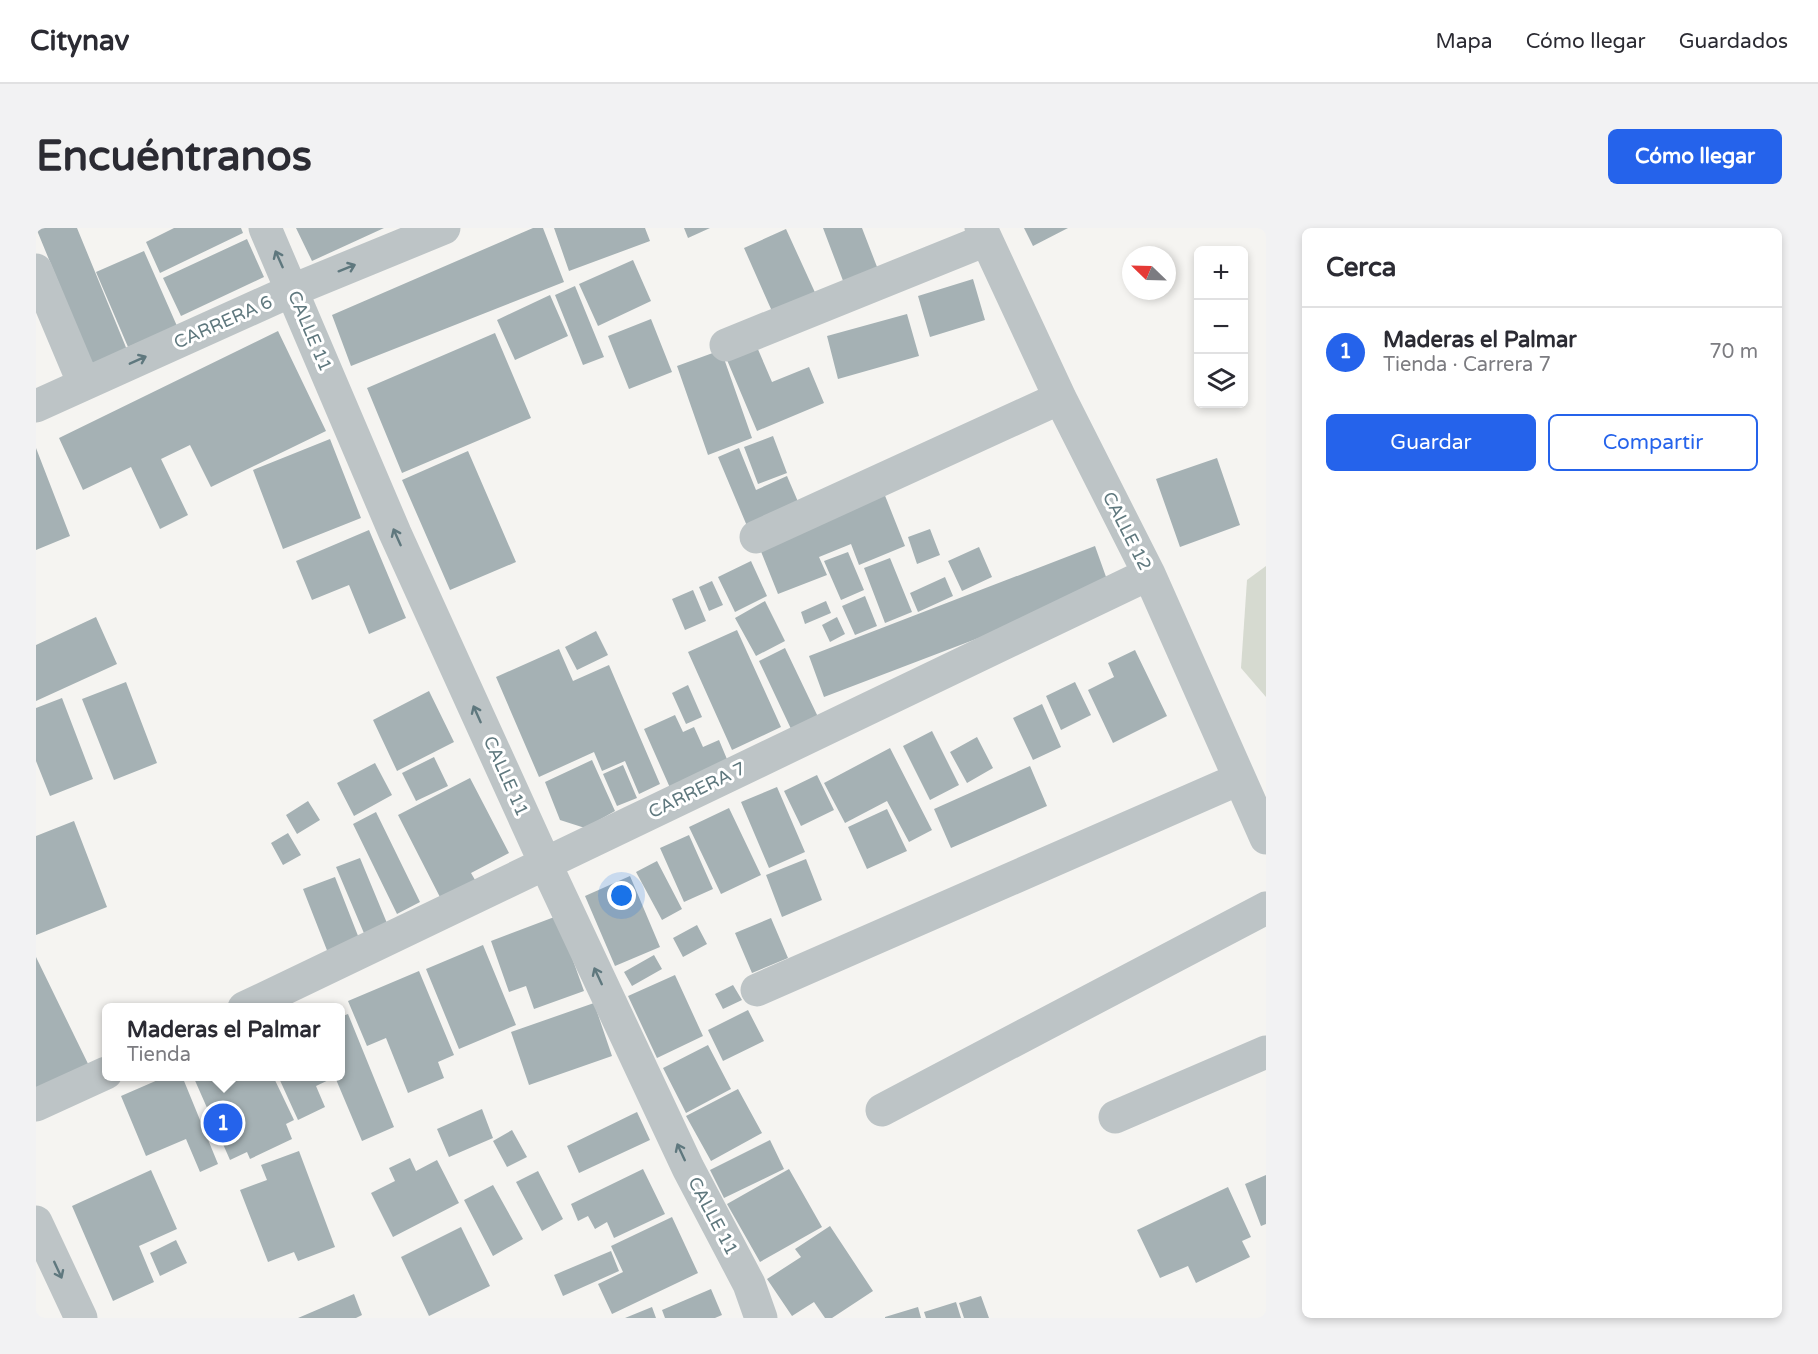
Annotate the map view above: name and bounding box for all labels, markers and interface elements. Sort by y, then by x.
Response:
text: Citynav [30,24,129,58]
text: Mapa [1435,29,1493,54]
text: Cómo llegar [1526,29,1646,54]
text: Guardados [1679,29,1788,54]
button: Cómo llegar [1608,129,1782,184]
text: Encuéntranos [36,131,312,182]
north arrow [1122,246,1176,300]
map controls [1194,246,1248,408]
button: + [1194,246,1248,300]
one-way arrow [272,251,284,269]
text: Cerca [1326,252,1396,283]
one-way arrow [337,262,356,273]
street label: CALLE 11 [283,287,337,375]
street label: CARRERA 6 [170,291,276,353]
button: − [1194,300,1248,354]
text: Maderas el Palmar [1383,327,1577,353]
text: 1 [1339,340,1352,364]
text: 70 m [1709,340,1758,364]
text: Tienda · Carrera 7 [1383,353,1551,377]
one-way arrow [128,354,146,366]
button: layers [1194,354,1248,408]
button: Guardar [1326,414,1536,471]
button: Compartir [1548,414,1758,471]
street label: CALLE 12 [1098,488,1156,574]
one-way arrow [391,528,402,546]
one-way arrow [471,706,483,724]
street label: CALLE 11 [479,732,533,820]
street label: CARRERA 7 [645,757,749,823]
your location [607,881,636,910]
one-way arrow [591,967,603,985]
popup [102,1003,345,1081]
text: Maderas el Palmar [127,1017,320,1043]
text: Tienda [127,1043,191,1067]
pin: 1 [204,1100,243,1146]
one-way arrow [674,1144,686,1162]
street label: CALLE 11 [683,1173,743,1259]
one-way arrow [53,1261,65,1279]

